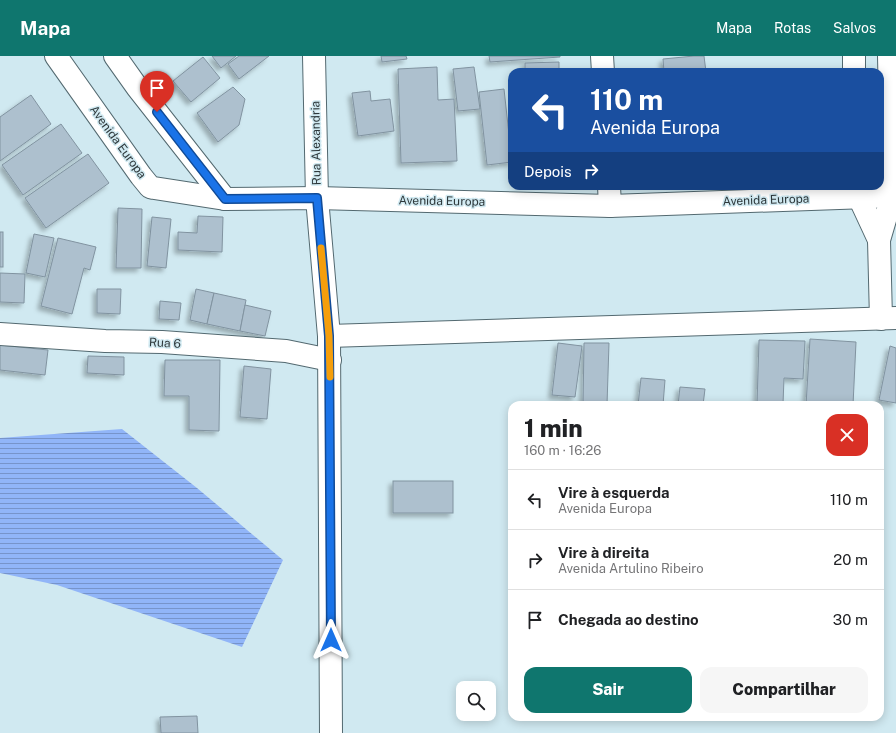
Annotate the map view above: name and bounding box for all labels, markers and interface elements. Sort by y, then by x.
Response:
text: Mapa [20,17,70,39]
text: Mapa [716,20,752,36]
text: Rotas [774,20,811,36]
text: Salvos [833,20,876,36]
pin [140,71,174,112]
icon: arrive [146,77,168,99]
text: 110 m [590,83,663,116]
icon: left [524,84,576,136]
street label: Rua Alexandria [308,101,324,185]
street label: Avenida Europa [87,103,149,181]
text: Avenida Europa [590,117,720,138]
icon: right [580,160,602,182]
text: Depois [524,163,572,180]
street label: Avenida Europa [722,191,810,209]
street label: Avenida Europa [399,193,485,209]
street label: Rua 6 [149,335,181,351]
text: 1 min [524,414,583,442]
button: close [826,414,868,456]
text: 160 m · 16:26 [524,443,601,458]
text: Vire à esquerda [558,484,670,501]
icon: left [524,489,546,511]
text: 110 m [830,491,868,508]
text: Avenida Europa [558,501,652,516]
text: Vire à direita [558,544,649,561]
icon: right [524,549,546,571]
text: 20 m [833,551,868,568]
text: Avenida Artulino Ribeiro [558,561,704,576]
icon: arrive [524,609,546,631]
text: Chegada ao destino [558,611,699,628]
text: 30 m [833,611,868,628]
position arrow [310,619,352,661]
button: Sair [524,667,692,713]
button: Compartilhar [700,667,868,713]
map controls [456,681,496,721]
button: search [456,681,496,721]

